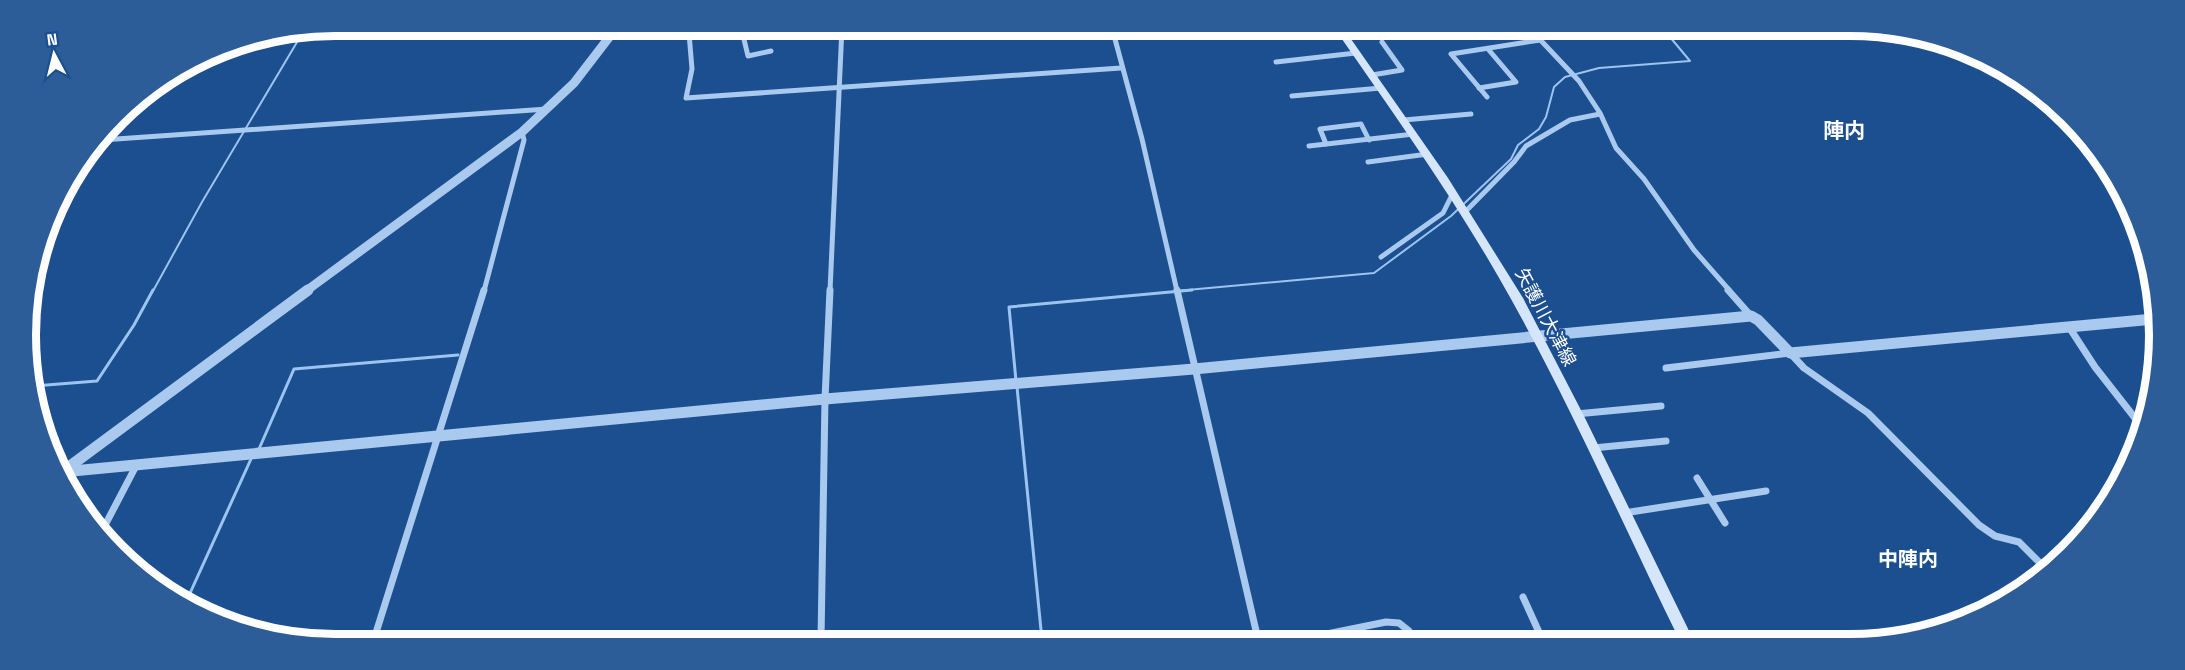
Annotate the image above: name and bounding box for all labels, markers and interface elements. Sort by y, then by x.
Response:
north arrow [24,24,84,84]
text: N [46,29,59,51]
district label: 陣内 [1823,117,1865,144]
street label: 矢護川大津線 [1510,264,1582,370]
district label: 中陣内 [1878,546,1938,572]

